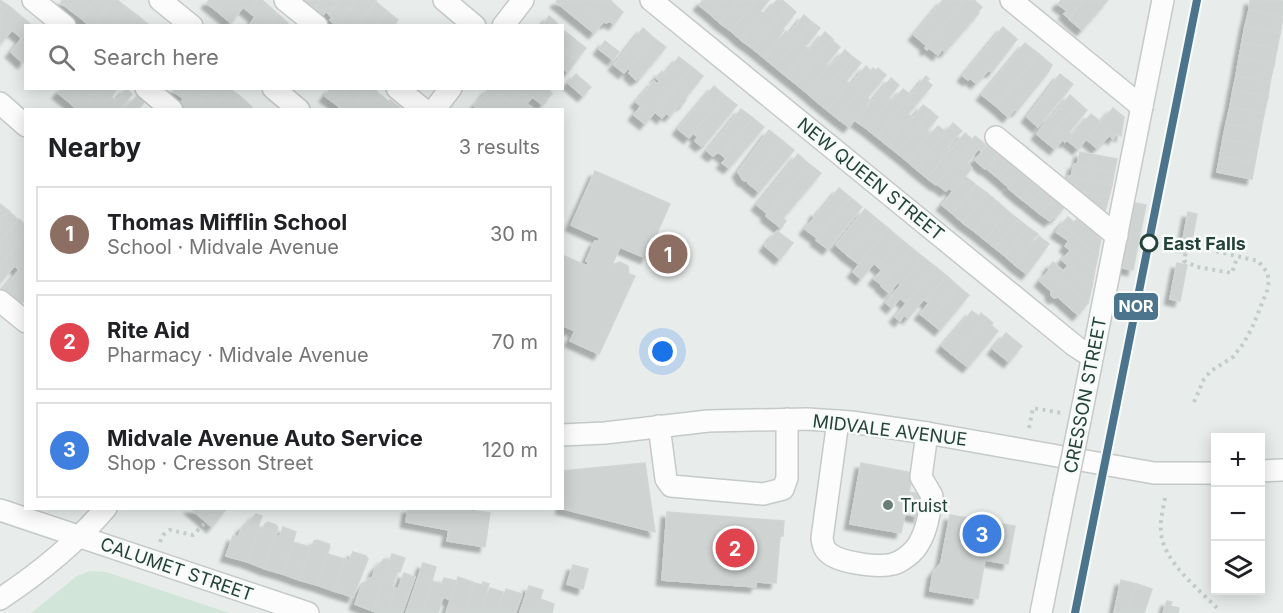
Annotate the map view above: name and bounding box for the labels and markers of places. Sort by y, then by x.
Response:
pin: 1 [648,232,688,276]
place label: East Falls [1163,233,1246,254]
marker: East Falls [1140,234,1158,252]
place label: Truist [900,495,948,516]
marker: Truist [881,498,895,512]
pin: 3 [962,512,1002,556]
pin: 2 [716,526,754,570]

